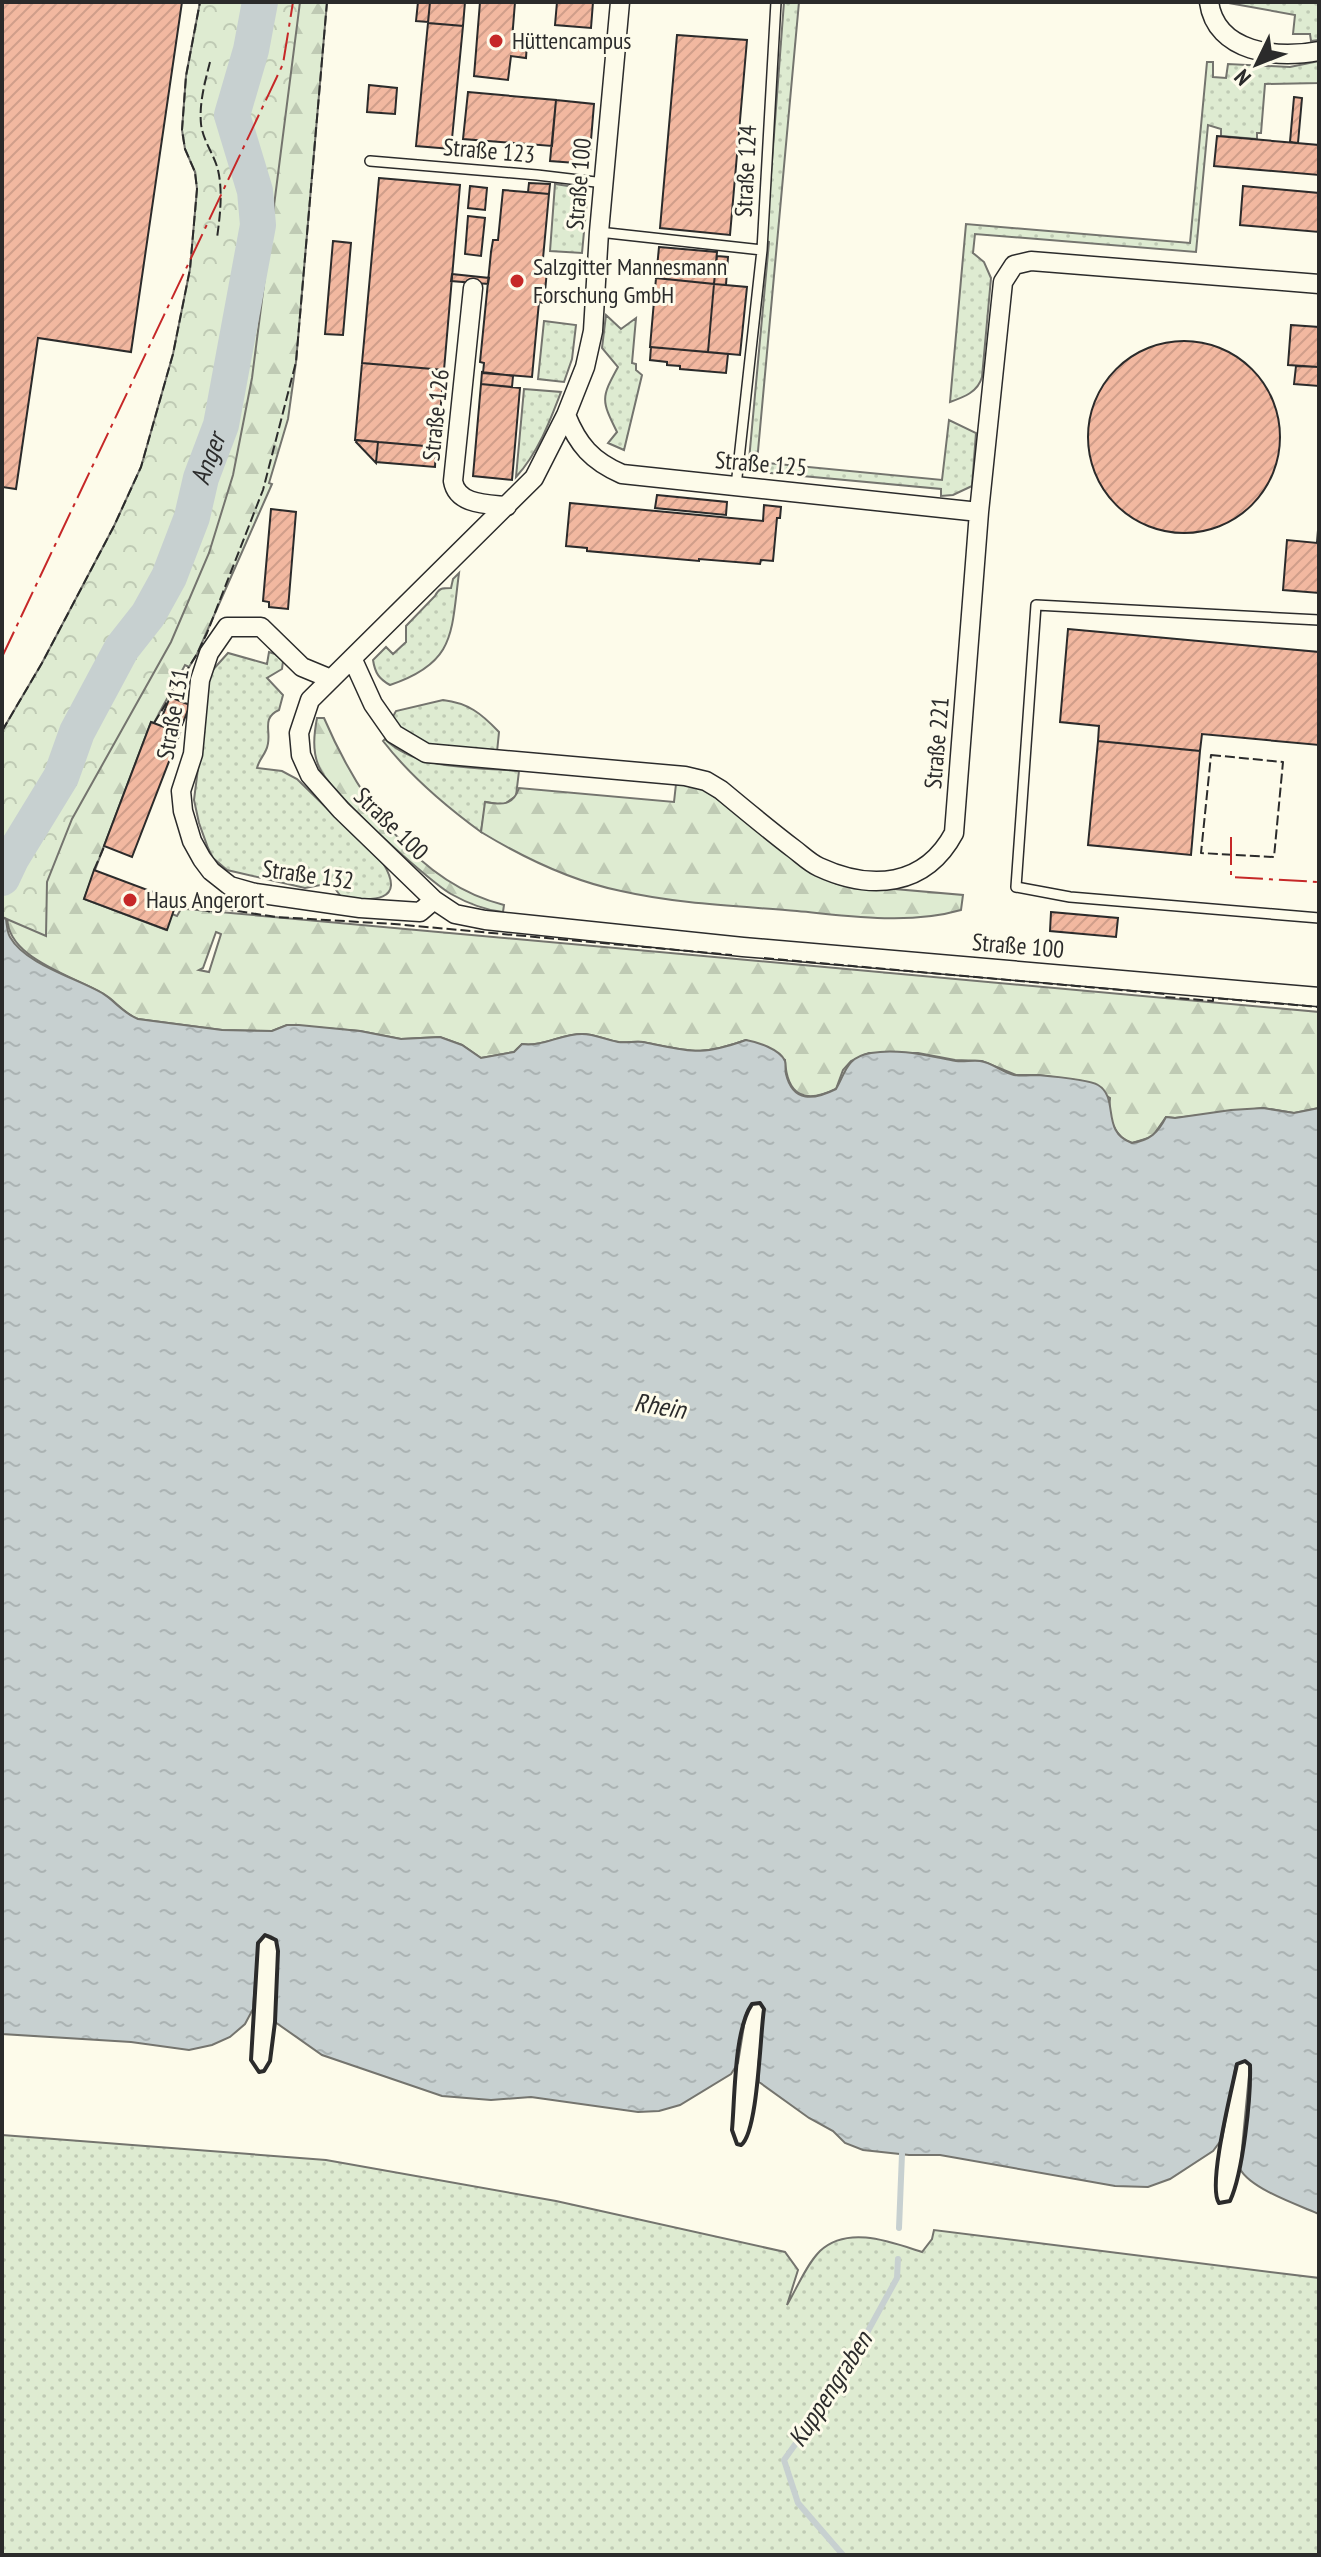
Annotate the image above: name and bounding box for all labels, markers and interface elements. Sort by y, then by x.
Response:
north arrow [1217,24,1297,104]
place label: Hüttencampus [512,25,631,56]
marker: Hüttencampus [487,32,505,50]
text: N [1228,64,1257,92]
street label: Straße 124 [728,124,763,218]
street label: Straße 123 [442,131,536,170]
street label: Straße 100 [559,137,598,231]
place label: Salzgitter Mannesmann Forschung GmbH [533,251,727,310]
marker: Salzgitter Mannesmann Forschung GmbH [508,272,526,290]
street label: Straße 126 [415,367,456,462]
water label: Anger [183,425,234,488]
street label: Straße 125 [714,444,808,483]
street label: Straße 131 [149,666,196,762]
street label: Straße 221 [917,696,956,790]
street label: Straße 100 [347,780,435,867]
street label: Straße 132 [260,853,356,896]
place label: Haus Angerort [146,884,265,915]
marker: Haus Angerort [121,891,139,909]
street label: Straße 100 [971,926,1065,965]
water label: Rhein [632,1385,690,1426]
water label: Kuppengraben [780,2324,880,2452]

